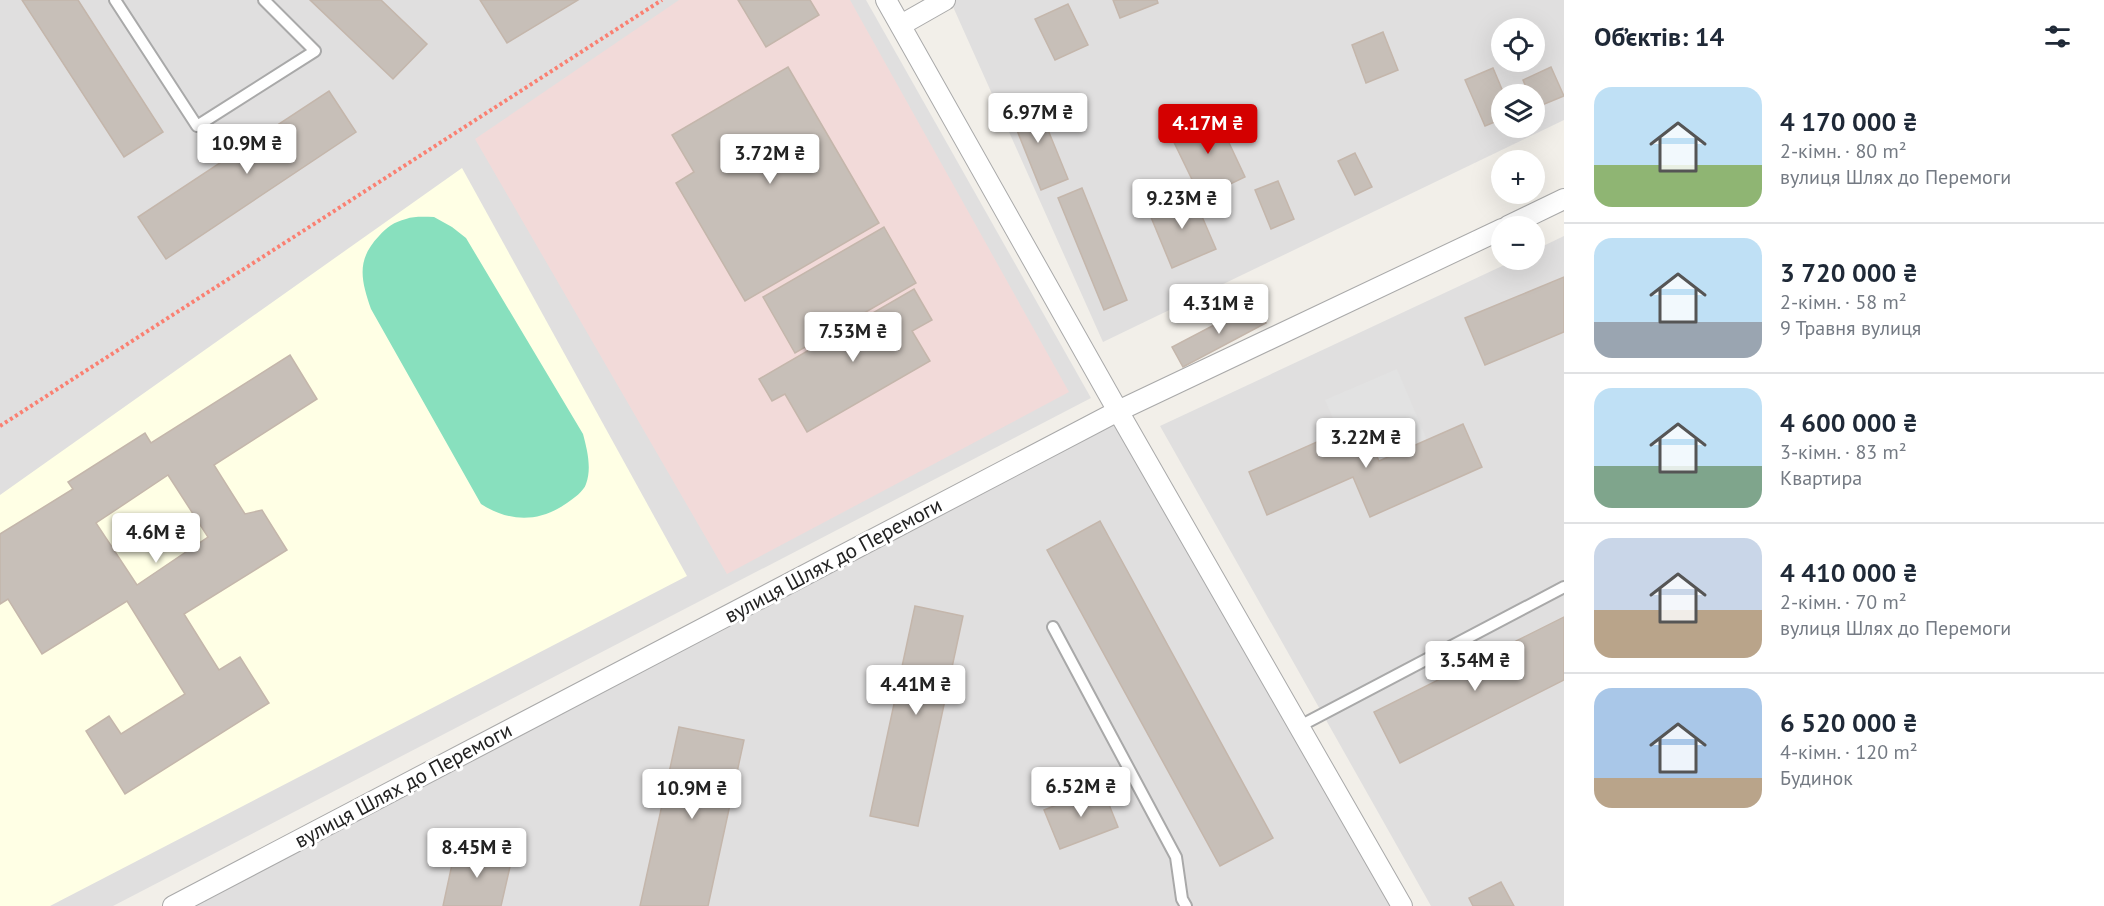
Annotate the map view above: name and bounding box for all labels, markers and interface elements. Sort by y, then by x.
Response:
map controls [1491,18,1545,270]
button: locate [1491,18,1545,72]
text: Об’єктів: 14 [1594,20,1724,53]
icon: filters [2041,20,2074,53]
button: layers [1491,84,1545,138]
pin: 6.97M ₴ [983,93,1093,144]
text: 6.97M ₴ [1002,99,1074,125]
pin: 4.17M ₴ [1153,104,1263,155]
text: 4 170 000 ₴ [1780,105,1918,138]
text: 4.17M ₴ [1172,110,1244,136]
icon: home [1642,111,1714,183]
pin: 10.9M ₴ [192,124,302,175]
text: 10.9M ₴ [211,130,283,156]
pin: 3.72M ₴ [715,134,825,185]
text: 2-кімн. · 80 m² [1780,138,1907,164]
text: 3.72M ₴ [734,140,806,166]
button: + [1491,150,1545,204]
text: вулиця Шлях до Перемоги [1780,164,2011,190]
pin: 9.23M ₴ [1127,179,1237,230]
text: 9.23M ₴ [1146,185,1218,211]
button: − [1491,216,1545,270]
text: 3 720 000 ₴ [1780,256,1918,289]
icon: home [1642,262,1714,334]
pin: 4.31M ₴ [1164,284,1274,335]
text: 2-кімн. · 58 m² [1780,289,1907,315]
text: 4.31M ₴ [1183,290,1255,316]
pin: 7.53M ₴ [798,312,908,363]
text: 9 Травня вулиця [1780,315,1921,341]
text: 7.53M ₴ [819,318,887,344]
text: 4 600 000 ₴ [1780,406,1918,439]
icon: home [1642,412,1714,484]
pin: 3.22M ₴ [1311,418,1421,469]
text: 3.22M ₴ [1330,424,1402,450]
text: 3-кімн. · 83 m² [1780,439,1907,465]
text: Квартира [1780,465,1862,491]
street label: вулиця Шлях до Перемоги [720,491,946,629]
pin: 4.6M ₴ [107,513,205,564]
text: 4.6M ₴ [126,519,186,545]
text: 4 410 000 ₴ [1780,556,1918,589]
icon: home [1642,562,1714,634]
text: 2-кімн. · 70 m² [1780,589,1907,615]
text: вулиця Шлях до Перемоги [1780,615,2011,641]
pin: 3.54M ₴ [1420,641,1530,692]
text: 3.54M ₴ [1439,647,1511,673]
pin: 4.41M ₴ [861,665,971,716]
text: 4.41M ₴ [880,671,952,697]
text: 6 520 000 ₴ [1780,706,1918,739]
icon: home [1642,712,1714,784]
street label: вулиця Шлях до Перемоги [290,716,516,854]
text: 4-кімн. · 120 m² [1780,739,1918,765]
text: Будинок [1780,765,1853,791]
pin: 6.52M ₴ [1026,767,1136,818]
pin: 10.9M ₴ [637,769,747,820]
text: 6.52M ₴ [1045,773,1117,799]
text: 10.9M ₴ [656,775,728,801]
pin: 8.45M ₴ [422,828,532,879]
text: 8.45M ₴ [441,834,513,860]

